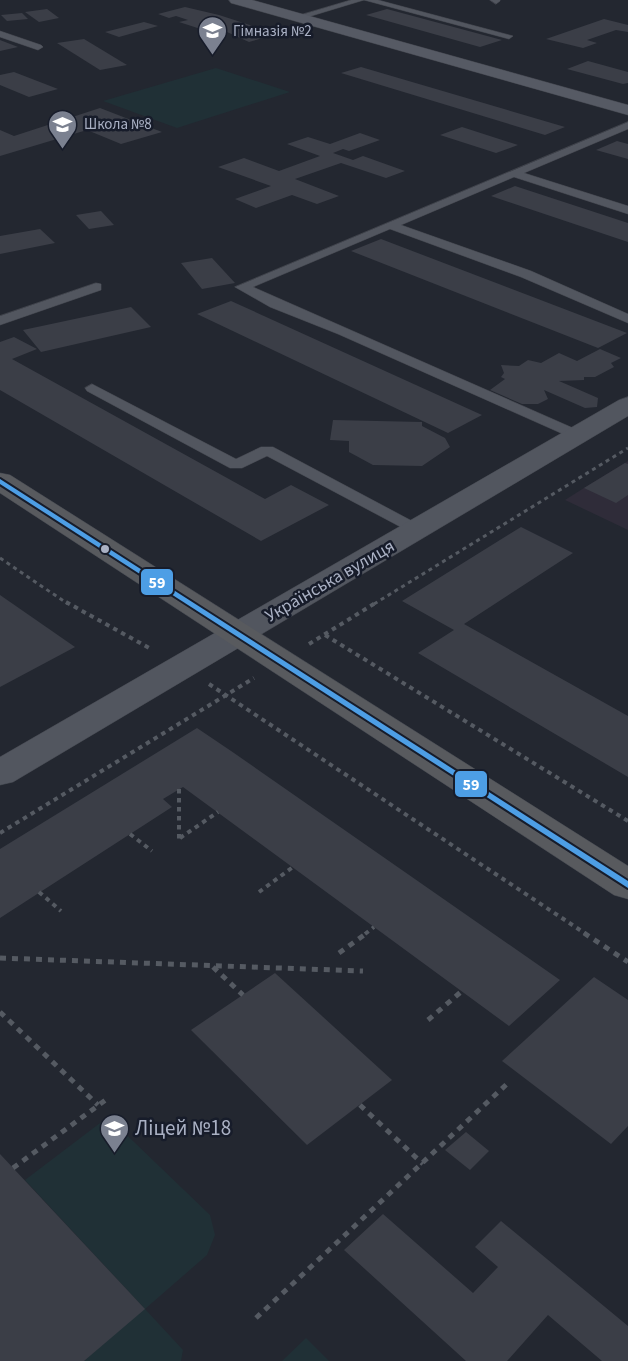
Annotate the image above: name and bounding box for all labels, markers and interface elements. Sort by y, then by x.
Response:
school or university icon: Гімназія №2 [196,15,228,57]
place label: Гімназія №2 [233,21,312,42]
school or university icon: Школа №8 [47,108,79,150]
place label: Школа №8 [84,114,152,135]
street label: Українська вулиця [261,534,399,628]
unlabelled marker [99,543,111,555]
line badge: 59 [140,568,174,596]
text: 59 [149,572,165,594]
line badge: 59 [454,770,488,798]
text: 59 [463,774,479,796]
school or university icon: Ліцей №18 [98,1112,130,1154]
place label: Ліцей №18 [135,1113,231,1143]

